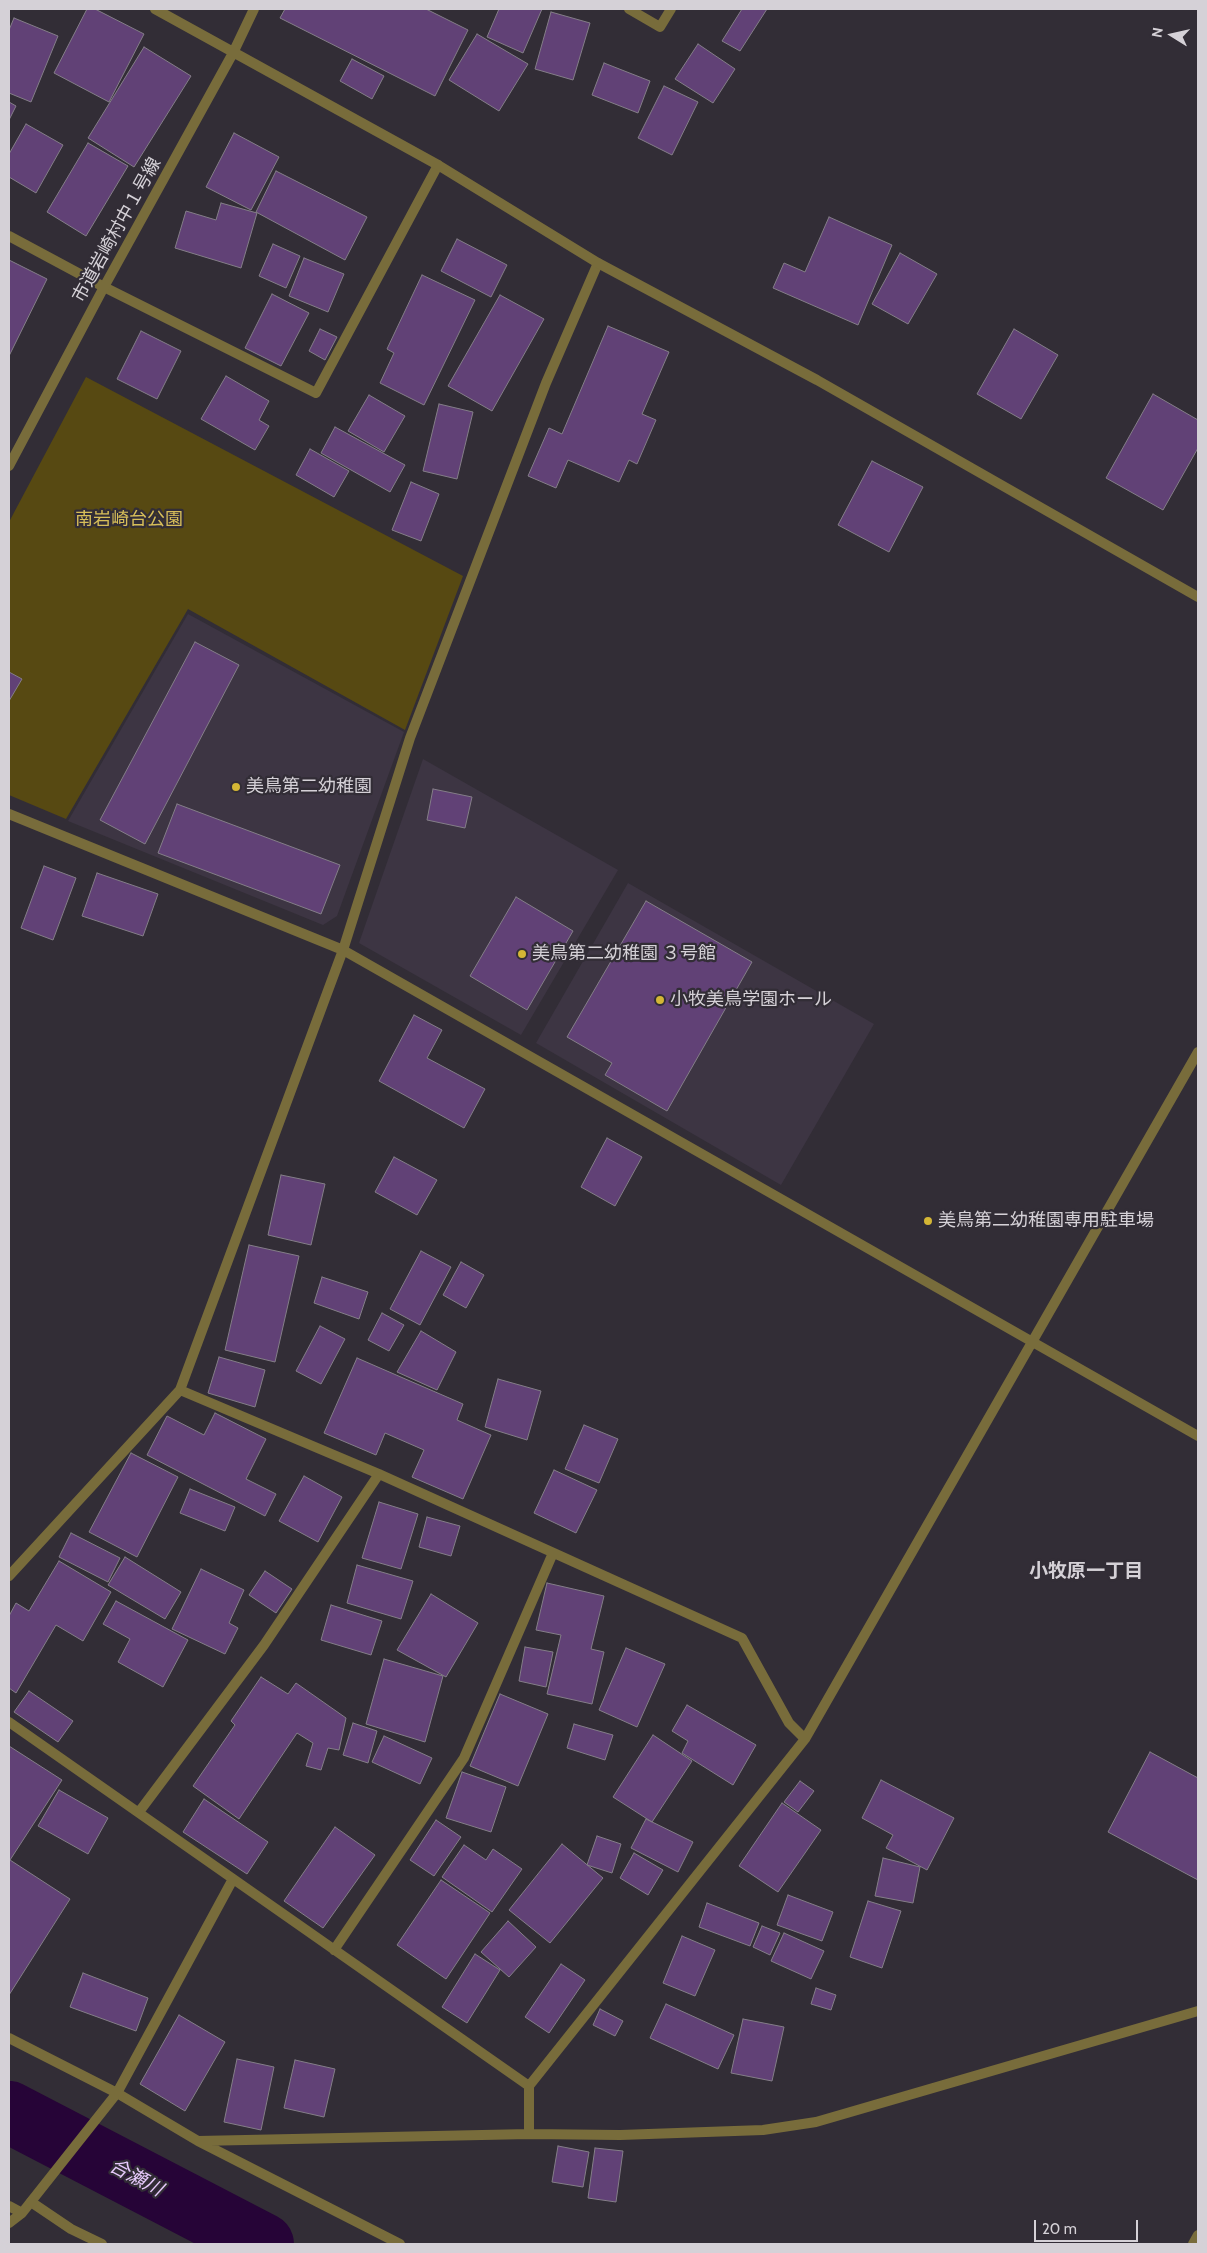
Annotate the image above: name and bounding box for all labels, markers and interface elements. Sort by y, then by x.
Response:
north arrow [1147,10,1197,60]
text: N [1148,26,1167,39]
street label: 市道岩崎村中１号線 [68,154,166,306]
park label: 南岩崎台公園 [75,509,183,531]
place label: 美鳥第二幼稚園 [246,776,372,798]
marker: 美鳥第二幼稚園 [230,781,242,793]
place label: 美鳥第二幼稚園 ３号館 [532,943,716,965]
marker: 美鳥第二幼稚園 ３号館 [516,948,528,960]
place label: 小牧美鳥学園ホール [670,989,832,1011]
marker: 小牧美鳥学園ホール [654,994,666,1006]
place label: 美鳥第二幼稚園専用駐車場 [938,1210,1154,1232]
marker: 美鳥第二幼稚園専用駐車場 [922,1215,934,1227]
district label: 小牧原一丁目 [1029,1560,1143,1582]
water label: 合瀬川 [105,2155,167,2201]
scale bar [1037,2210,1141,2242]
text: 20 m [1042,2220,1077,2238]

